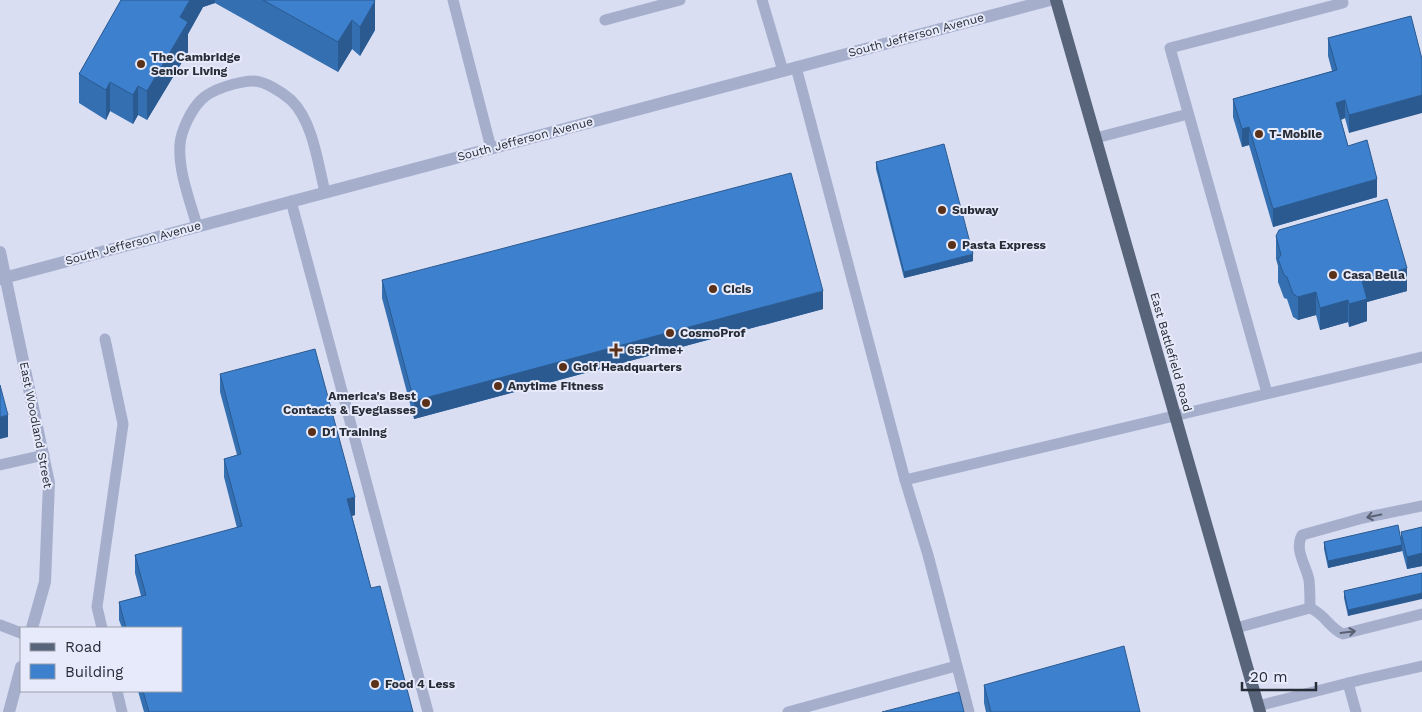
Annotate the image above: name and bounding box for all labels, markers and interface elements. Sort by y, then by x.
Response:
street label: South Jefferson Avenue [847,10,985,60]
place label: The Cambridge Senior Living [151,50,240,78]
marker: The Cambridge Senior Living [135,58,147,70]
street label: South Jefferson Avenue [456,114,594,164]
place label: T-Mobile [1269,127,1322,141]
marker: T-Mobile [1253,128,1265,140]
place label: Subway [952,203,999,217]
marker: Subway [936,204,948,216]
street label: South Jefferson Avenue [64,218,202,268]
place label: Pasta Express [962,238,1047,252]
marker: Pasta Express [946,239,958,251]
place label: Casa Bella [1343,268,1405,282]
marker: Casa Bella [1327,269,1339,281]
place label: Cicis [723,282,752,296]
marker: Cicis [707,283,719,295]
street label: East Battlefield Road [1147,291,1195,413]
place label: CosmoProf [680,326,745,340]
marker: CosmoProf [664,327,676,339]
marker: 65Prime+ [609,343,623,357]
place label: 65Prime+ [627,343,684,357]
place label: Golf Headquarters [573,360,682,374]
street label: East Woodland Street [17,361,55,489]
marker: Golf Headquarters [557,361,569,373]
place label: Anytime Fitness [508,379,604,393]
marker: Anytime Fitness [492,380,504,392]
place label: America's Best Contacts & Eyeglasses [283,389,417,417]
marker: America's Best Contacts & Eyeglasses [420,397,432,409]
place label: D1 Training [322,425,387,439]
marker: D1 Training [306,426,318,438]
one-way arrow [1367,511,1383,521]
legend [20,627,182,692]
one-way arrow [1340,627,1356,637]
text: Road [65,638,102,656]
scale bar [1242,660,1316,692]
text: Building [65,663,123,681]
text: 20 m [1250,668,1288,686]
place label: Food 4 Less [385,677,456,691]
marker: Food 4 Less [369,678,381,690]

